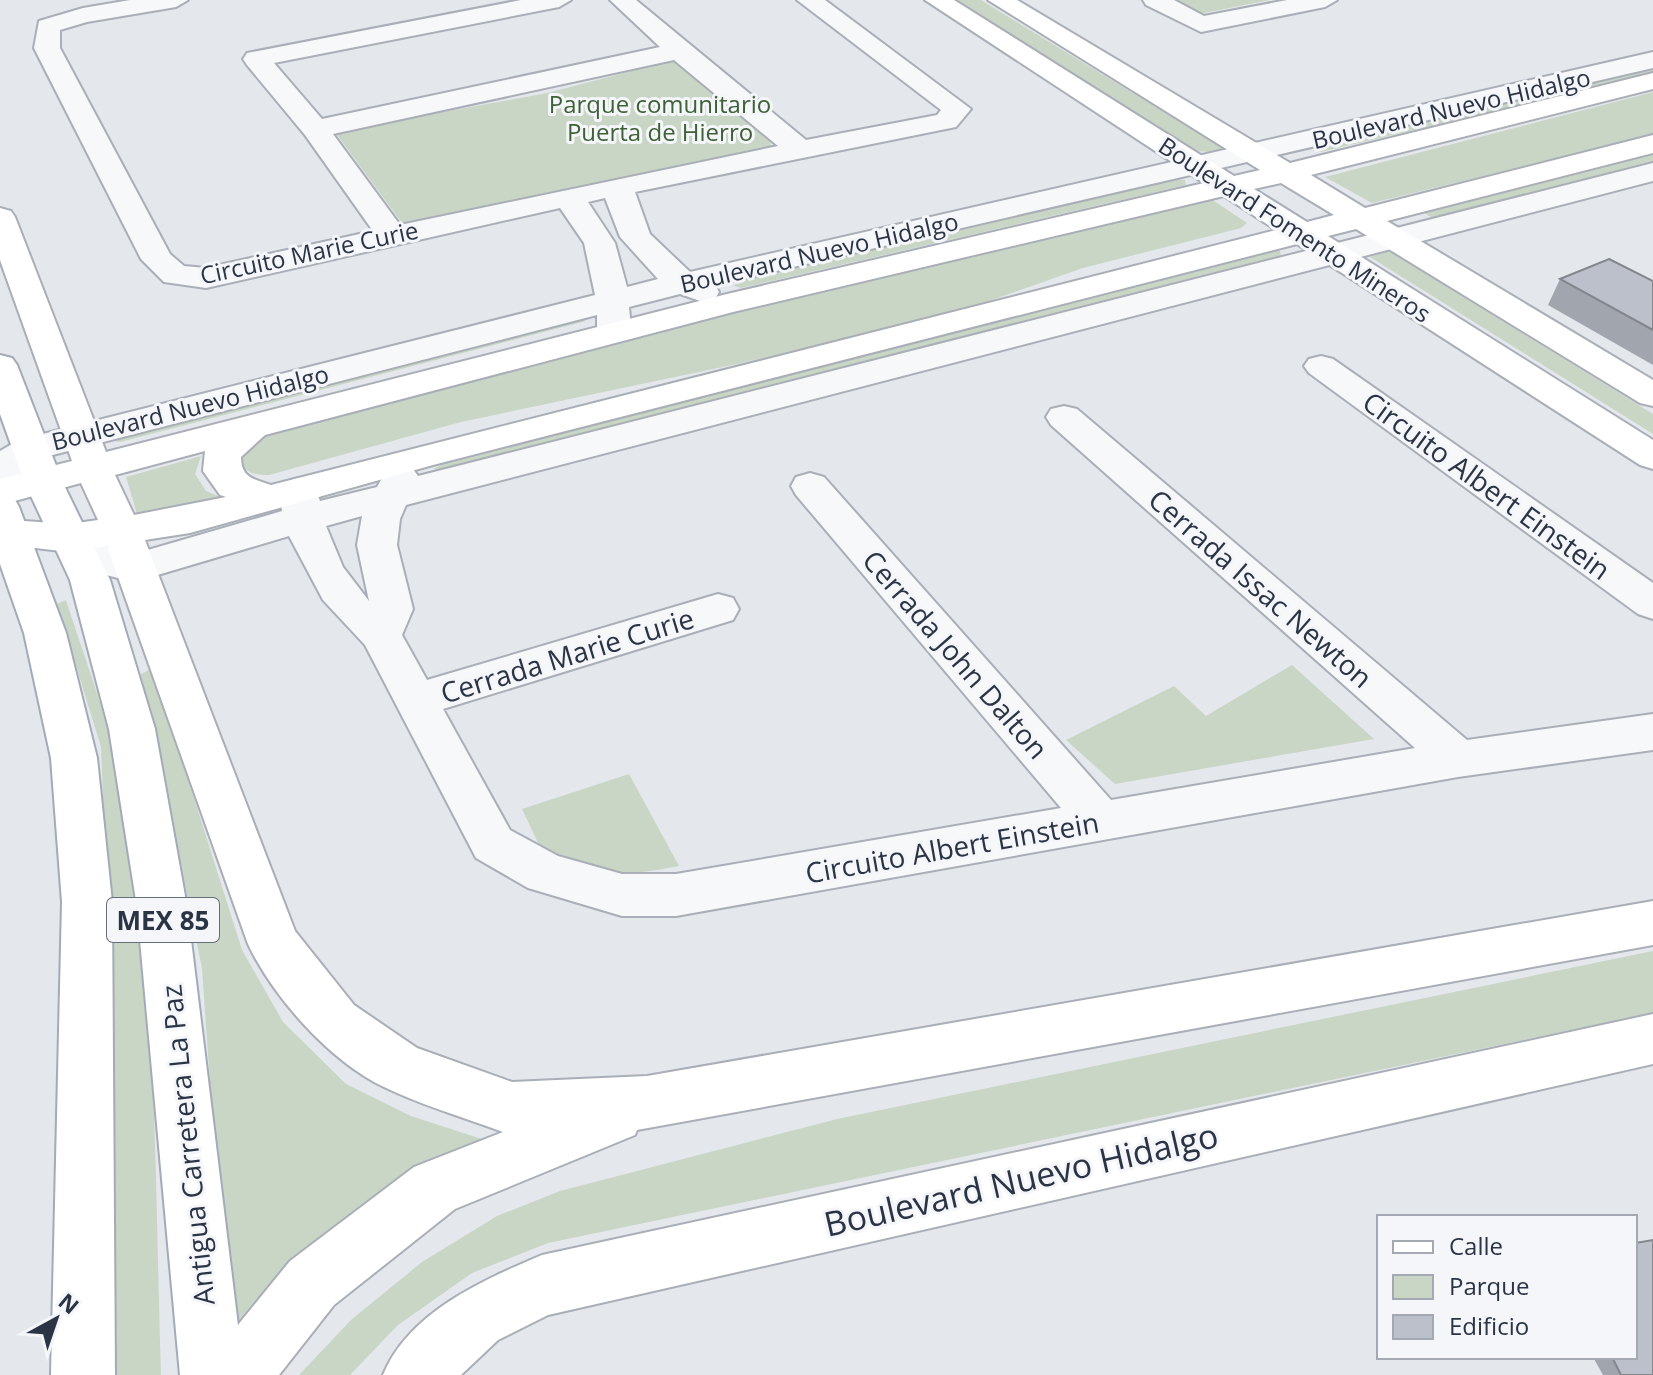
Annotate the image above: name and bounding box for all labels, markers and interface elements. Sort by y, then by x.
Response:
street label: Boulevard Nuevo Hidalgo [1309,60,1593,156]
park label: Parque comunitario Puerta de Hierro [549,87,771,148]
street label: Boulevard Fomento Mineros [1153,129,1437,329]
street label: Boulevard Nuevo Hidalgo [677,204,961,300]
street label: Circuito Marie Curie [197,213,421,291]
street label: Boulevard Nuevo Hidalgo [48,357,332,457]
street label: Circuito Albert Einstein [1356,382,1618,588]
street label: Cerrada Issac Newton [1141,480,1381,696]
street label: Cerrada John Dalton [855,542,1057,766]
street label: Cerrada Marie Curie [436,598,698,712]
street label: Circuito Albert Einstein [802,802,1102,892]
road number: MEX 85 [107,898,219,942]
street label: Antigua Carretera La Paz [151,983,223,1307]
street label: Boulevard Nuevo Hidalgo [819,1111,1223,1247]
legend [1377,1215,1637,1359]
text: Calle [1449,1229,1503,1262]
text: Parque [1449,1269,1529,1302]
north arrow [16,1279,96,1359]
text: N [53,1286,86,1320]
text: Edificio [1449,1309,1529,1342]

